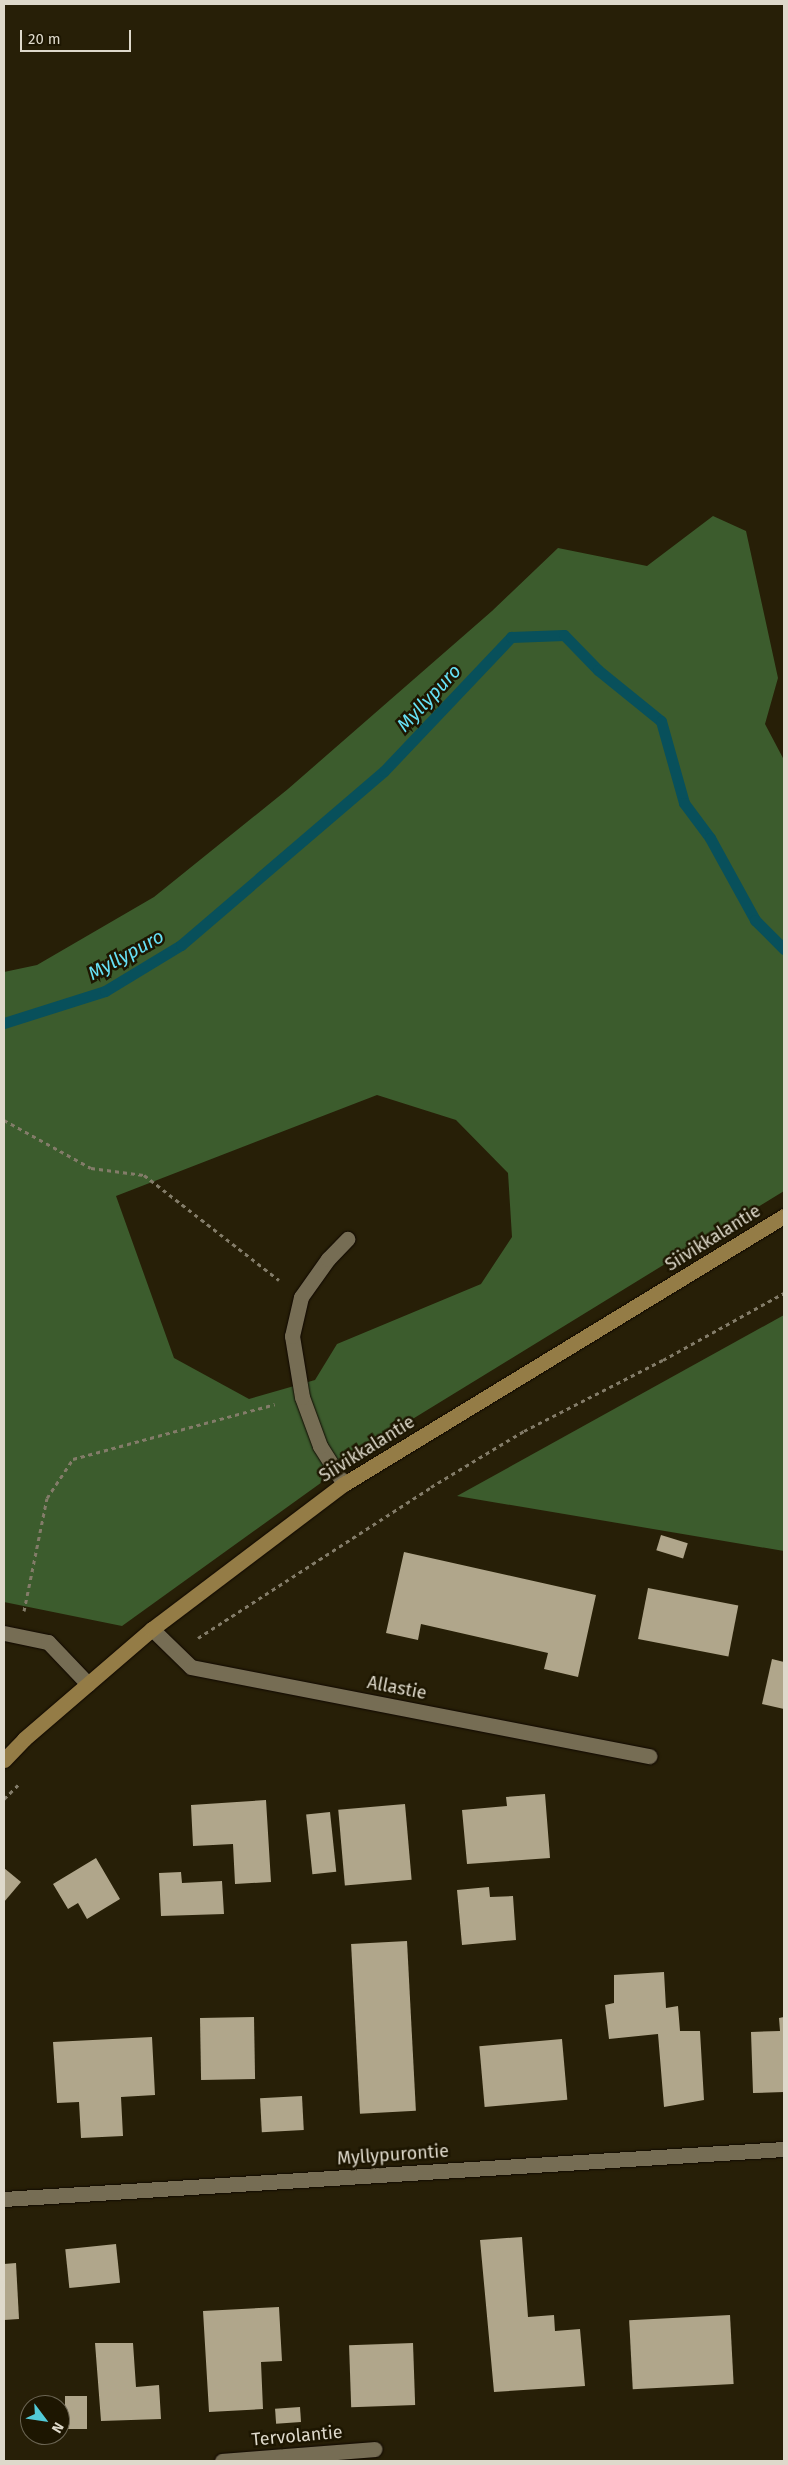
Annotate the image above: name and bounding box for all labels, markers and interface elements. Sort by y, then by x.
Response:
scale bar [22,20,134,52]
text: 20 m [28,30,61,48]
water label: Myllypuro [392,660,466,736]
water label: Myllypuro [84,925,168,985]
street label: Siivikkalantie [661,1200,765,1276]
street label: Siivikkalantie [315,1411,419,1487]
street label: Allastie [365,1672,429,1704]
street label: Myllypurontie [336,2140,450,2170]
north arrow [20,2395,70,2445]
text: N [48,2419,67,2436]
street label: Tervolantie [251,2421,343,2451]

